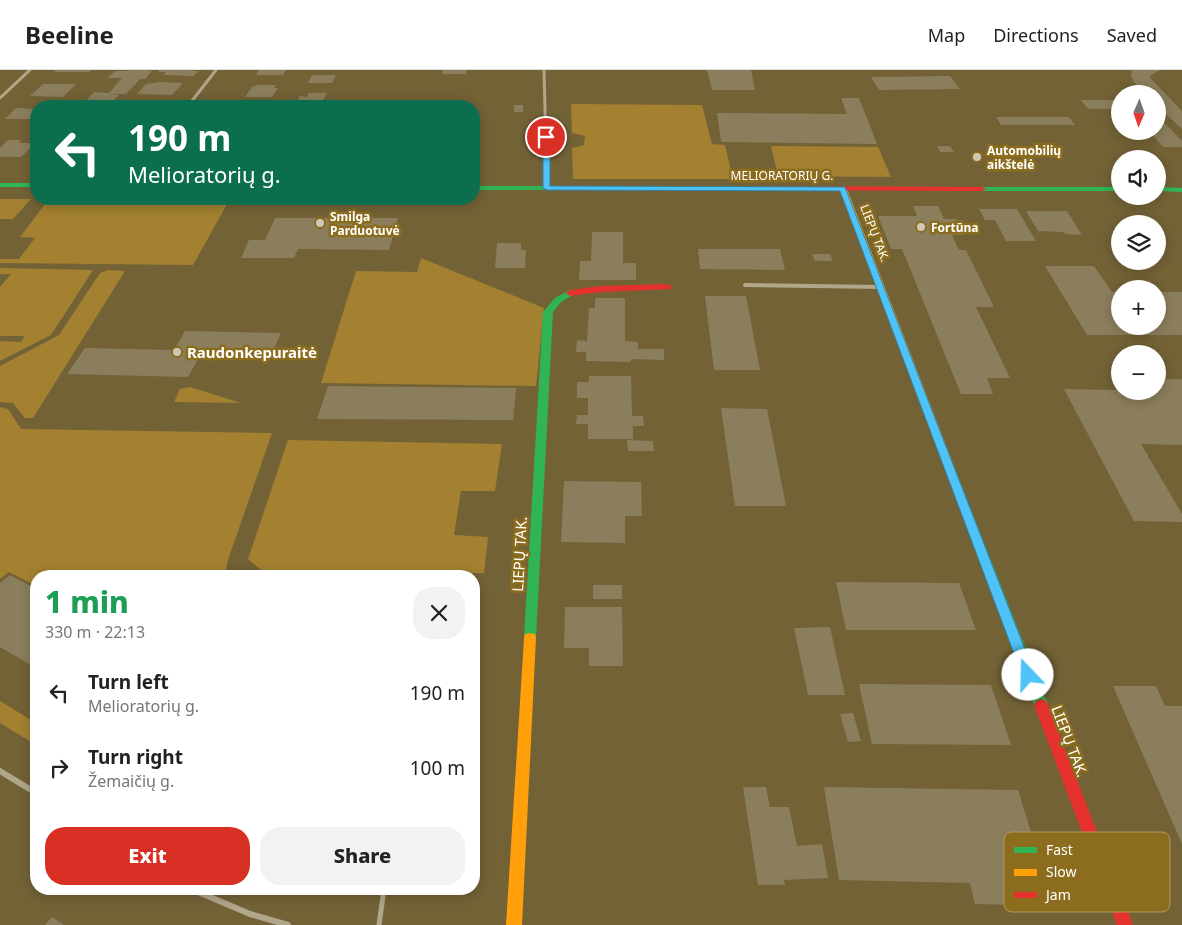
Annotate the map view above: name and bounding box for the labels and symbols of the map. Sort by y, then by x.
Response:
north arrow [1111,85,1166,140]
pin [525,116,567,158]
place label: Automobilių aikštelė [987,142,1061,173]
marker: Automobilių aikštelė [971,151,983,163]
street label: MELIORATORIŲ G. [731,167,833,184]
street label: LIEPŲ TAK. [856,202,894,264]
place label: Smilga Parduotuvė [330,208,400,239]
marker: Smilga Parduotuvė [314,217,326,229]
place label: Fortūna [931,219,978,236]
marker: Fortūna [915,221,927,233]
place label: Raudonkepuraitė [187,342,317,362]
marker: Raudonkepuraitė [171,346,183,358]
street label: LIEPŲ TAK. [507,516,531,592]
position arrow [1001,648,1053,700]
street label: LIEPŲ TAK. [1047,702,1093,780]
legend [1004,832,1170,912]
text: Fast [1046,840,1073,859]
text: Slow [1046,862,1077,881]
text: Jam [1044,885,1071,904]

